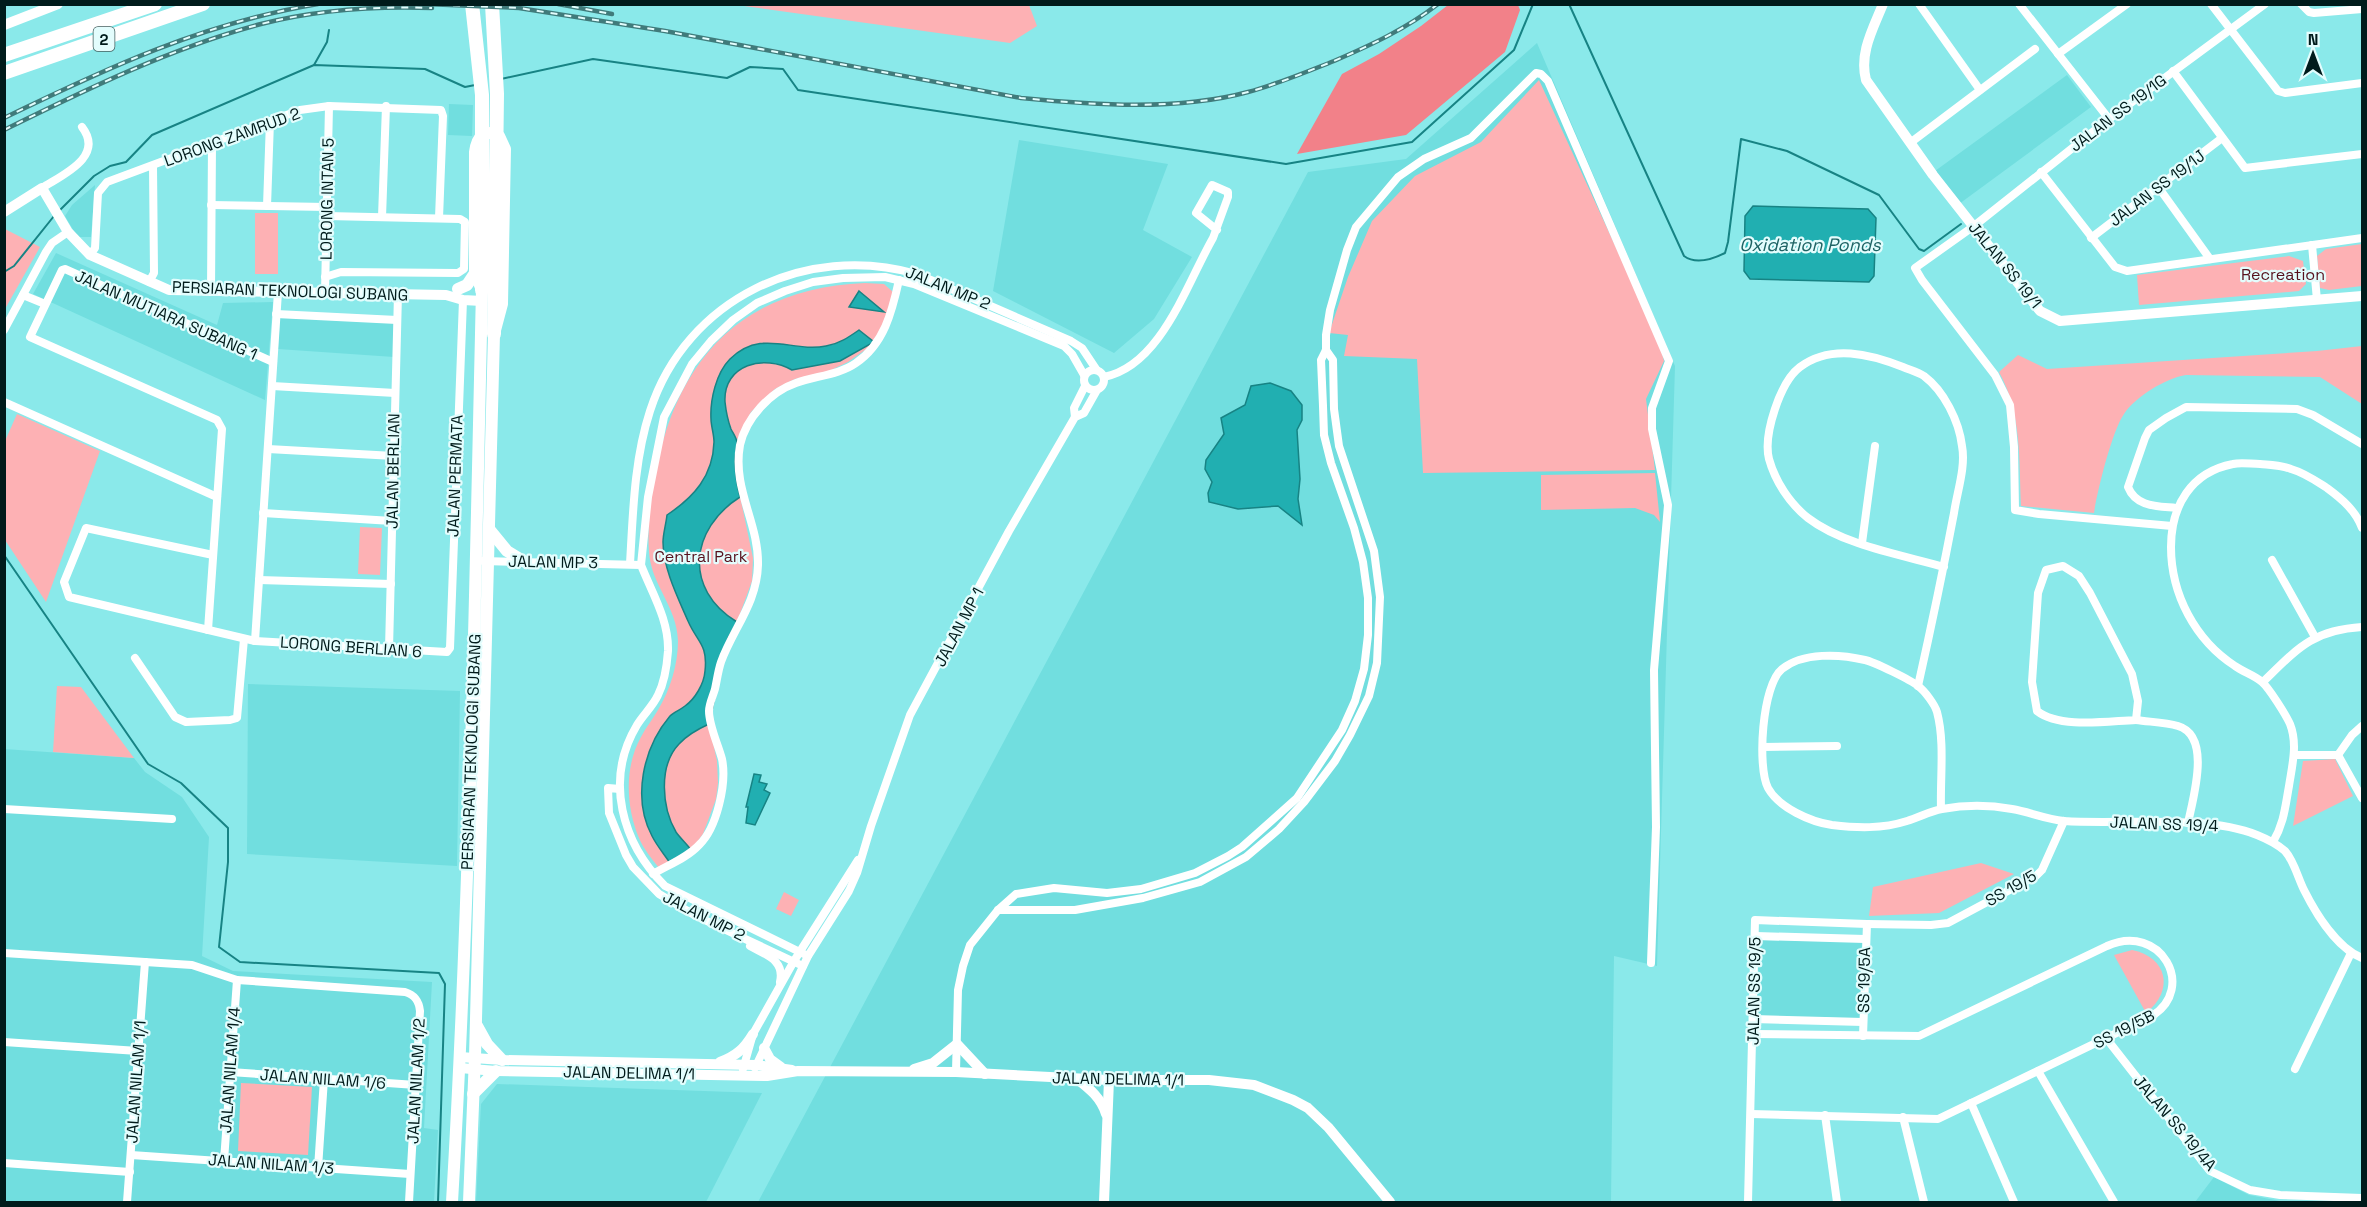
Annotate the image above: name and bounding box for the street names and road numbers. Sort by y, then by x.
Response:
road number: 2 [94,27,114,51]
street label: JALAN SS 19/1G [2065,70,2171,156]
street label: LORONG ZAMRUD 2 [161,103,303,171]
street label: LORONG INTAN 5 [315,138,339,260]
street label: JALAN SS 19/1J [2105,145,2209,231]
street label: JALAN SS 19/1 [1964,217,2046,313]
street label: JALAN MP 2 [902,261,994,315]
street label: JALAN MUTIARA SUBANG 1 [71,265,261,365]
street label: PERSIARAN TEKNOLOGI SUBANG [171,276,409,306]
street label: JALAN BERLIAN [381,413,405,529]
street label: JALAN PERMATA [442,414,468,538]
street label: JALAN MP 3 [508,551,598,573]
street label: JALAN MP 1 [929,584,989,670]
street label: LORONG BERLIAN 6 [279,632,423,662]
street label: PERSIARAN TEKNOLOGI SUBANG [456,633,486,871]
street label: JALAN SS 19/4 [2109,812,2219,836]
street label: SS 19/5 [1982,865,2040,911]
street label: JALAN MP 2 [659,886,749,946]
street label: JALAN SS 19/5 [1743,937,1765,1045]
street label: SS 19/5A [1853,947,1875,1013]
street label: SS 19/5B [2090,1005,2158,1053]
street label: JALAN NILAM 1/4 [215,1006,245,1134]
street label: JALAN NILAM 1/2 [402,1017,430,1145]
street label: JALAN NILAM 1/1 [121,1020,151,1144]
street label: JALAN DELIMA 1/1 [563,1061,695,1085]
street label: JALAN NILAM 1/6 [259,1064,387,1094]
street label: JALAN DELIMA 1/1 [1052,1067,1184,1091]
street label: JALAN SS 19/4A [2129,1071,2221,1175]
street label: JALAN NILAM 1/3 [207,1149,335,1179]

